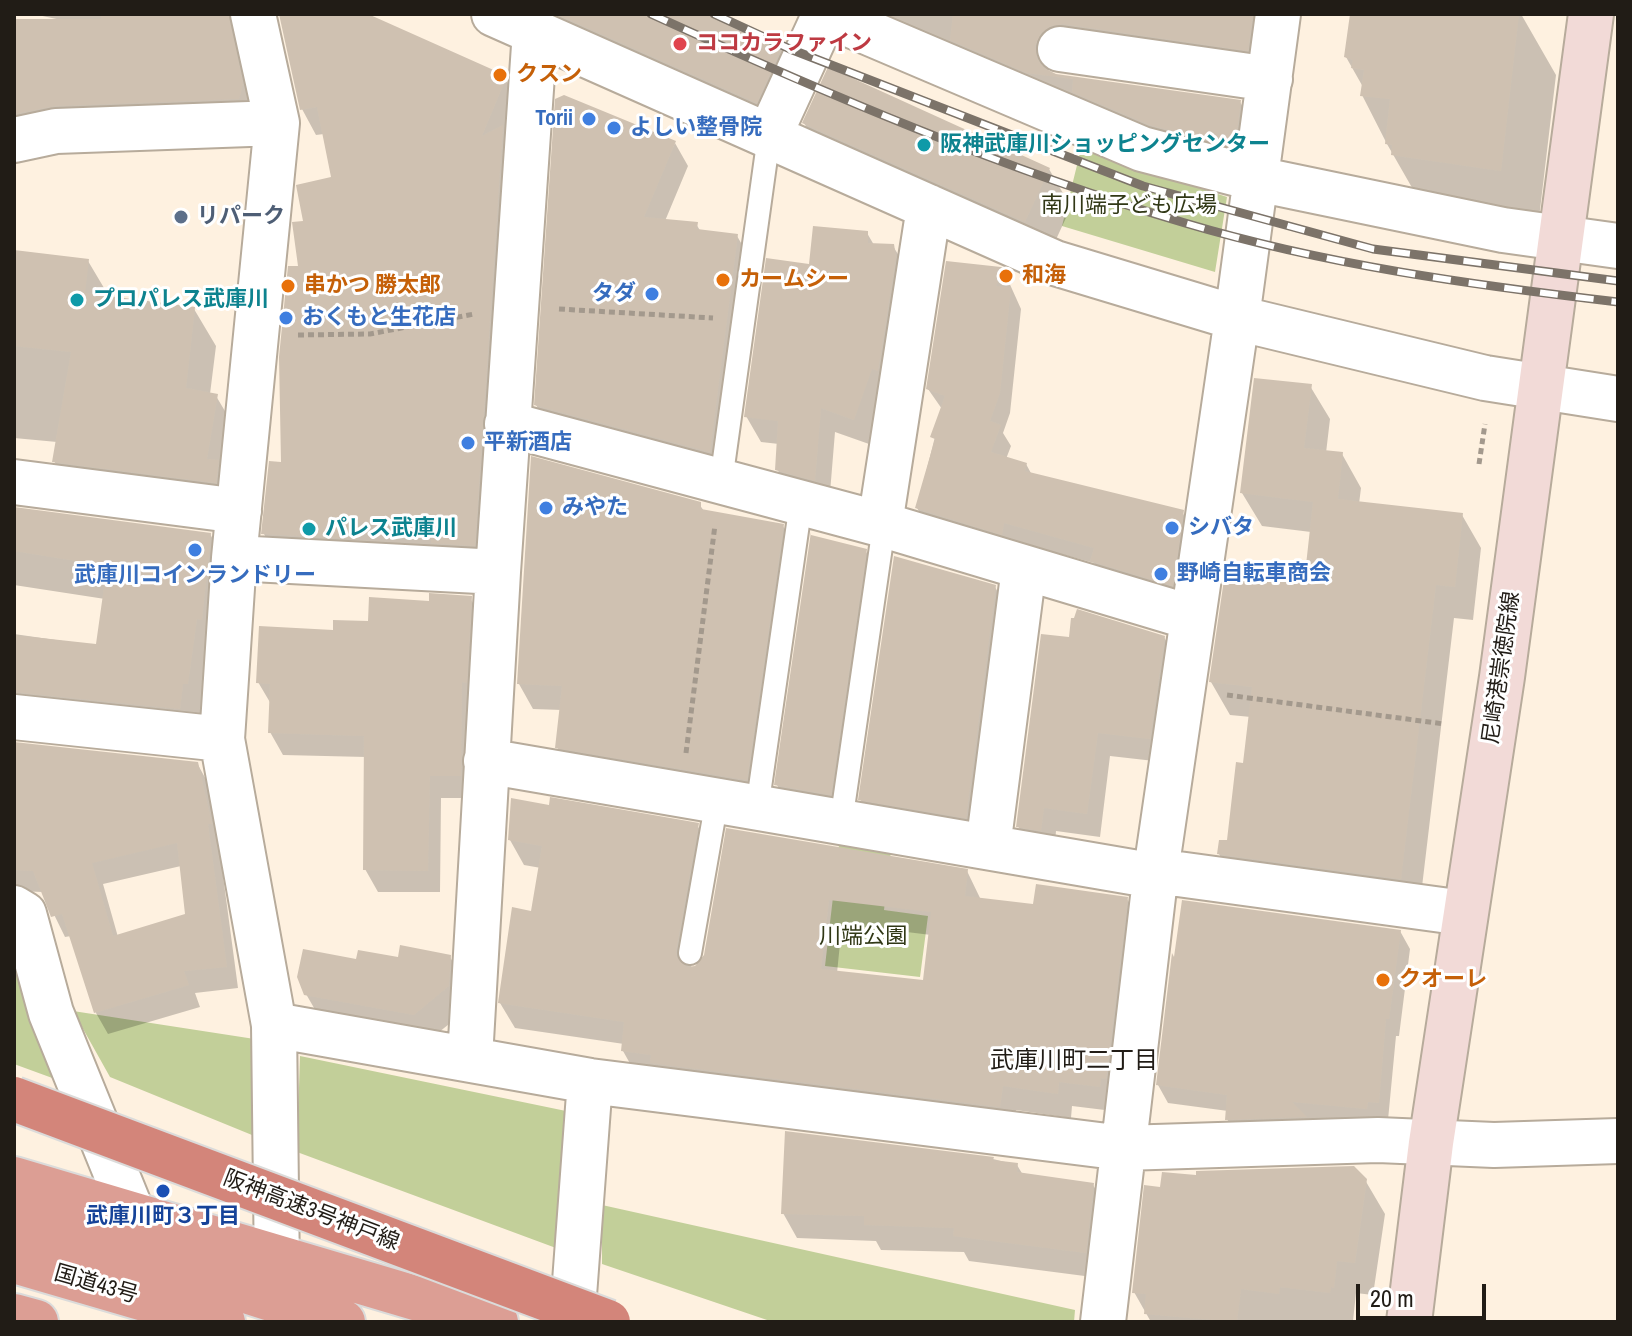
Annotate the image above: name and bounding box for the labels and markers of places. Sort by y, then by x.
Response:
place label: ココカラファイン [696,31,872,57]
marker: ココカラファイン [671,35,689,53]
place label: クスン [516,62,582,88]
marker: クスン [491,66,509,84]
place label: Torii [535,106,573,132]
marker: Torii [580,110,598,128]
place label: よしい整骨院 [630,115,762,141]
marker: よしい整骨院 [605,119,623,137]
place label: 阪神武庫川ショッピングセンター [940,132,1270,158]
marker: 阪神武庫川ショッピングセンター [915,136,933,154]
place label: リパーク [197,204,285,230]
marker: リパーク [172,208,190,226]
place label: 和海 [1022,263,1066,289]
place label: カームシー [739,267,849,293]
marker: 和海 [997,267,1015,285]
marker: カームシー [714,271,732,289]
place label: 串かつ 勝太郎 [304,273,441,299]
marker: 串かつ 勝太郎 [279,277,297,295]
place label: タダ [592,281,636,307]
marker: タダ [643,285,661,303]
place label: プロパレス武庫川 [93,287,269,313]
marker: プロパレス武庫川 [68,291,86,309]
place label: おくもと生花店 [302,305,456,331]
marker: おくもと生花店 [277,309,295,327]
place label: 平新酒店 [484,430,572,456]
marker: 平新酒店 [459,434,477,452]
place label: みやた [562,495,628,521]
marker: みやた [537,499,555,517]
place label: シバタ [1188,515,1254,541]
place label: パレス武庫川 [325,516,457,542]
marker: シバタ [1163,519,1181,537]
marker: パレス武庫川 [300,520,318,538]
marker: 武庫川コインランドリー [186,541,204,559]
place label: 野崎自転車商会 [1177,561,1331,587]
place label: 武庫川コインランドリー [74,563,316,589]
marker: 野崎自転車商会 [1152,565,1170,583]
place label: クオーレ [1399,967,1487,993]
marker: クオーレ [1374,971,1392,989]
marker: 武庫川町３丁目 [154,1182,172,1200]
place label: 武庫川町３丁目 [86,1204,240,1230]

